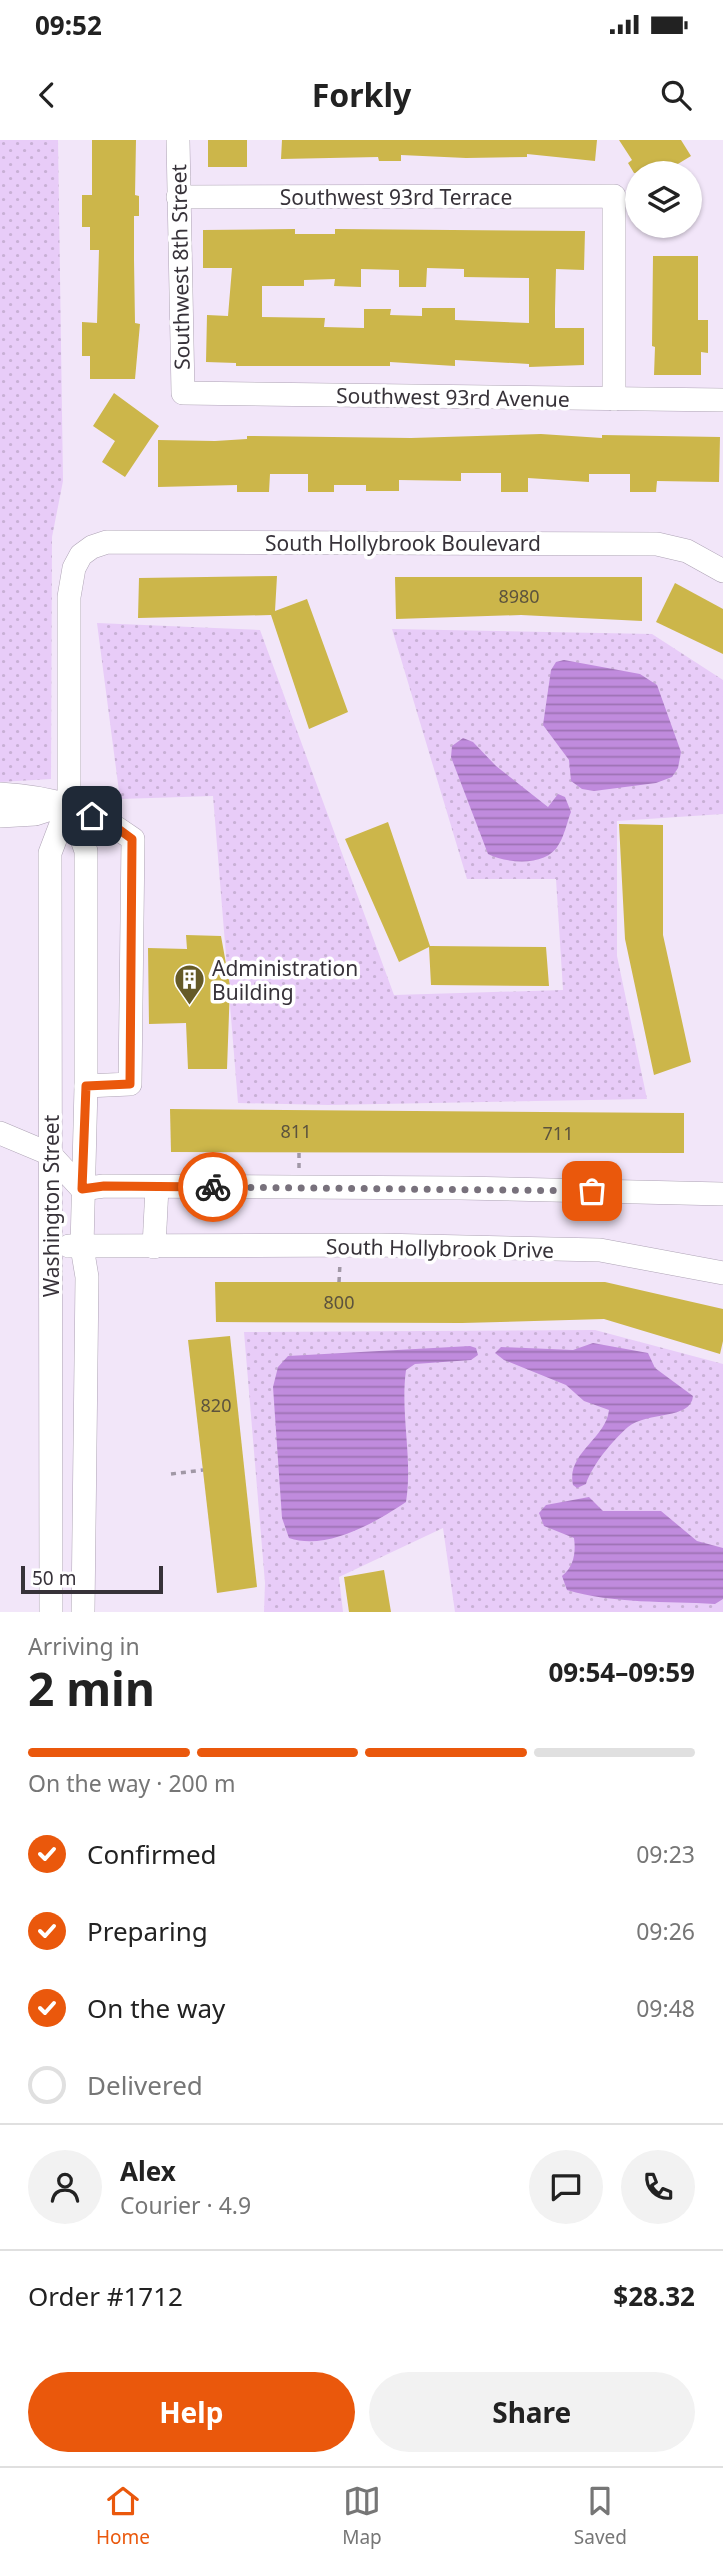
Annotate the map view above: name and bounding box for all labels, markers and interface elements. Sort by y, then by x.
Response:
text: 09:52 [35,7,102,43]
text: Forkly [312,73,411,116]
icon: back [28,76,66,114]
icon: search [657,76,695,114]
map controls [625,161,702,238]
button: layers [625,161,702,238]
street label: Southwest 8th Street [164,163,196,370]
street label: Southwest 93rd Terrace [280,183,512,211]
street label: Southwest 93rd Avenue [336,381,570,413]
street label: South Hollybrook Boulevard [265,529,541,557]
house number: 8980 [498,584,540,608]
pin [62,786,122,846]
icon: home [73,797,111,835]
place label: Administration Building [212,954,358,1006]
building icon: Administration Building [172,963,206,1007]
street label: Washington Street [37,1114,65,1297]
house number: 811 [281,1119,311,1143]
house number: 711 [543,1121,573,1145]
courier [178,1152,248,1222]
pin [562,1161,622,1221]
icon: bike [194,1168,232,1206]
icon: bag [573,1172,611,1210]
street label: South Hollybrook Drive [326,1232,554,1264]
house number: 800 [324,1290,354,1314]
house number: 820 [201,1393,231,1417]
scale bar [21,1563,163,1595]
text: 50 m [32,1565,76,1591]
text: Arriving in [28,1630,140,1662]
text: 09:54–09:59 [548,1654,695,1690]
text: 2 min [28,1657,155,1719]
text: On the way · 200 m [28,1767,235,1799]
icon: check [28,1835,66,1873]
text: Confirmed [87,1836,217,1872]
text: 09:23 [636,1838,695,1870]
icon: check [28,1912,66,1950]
text: Preparing [87,1913,208,1949]
text: 09:26 [636,1915,695,1947]
icon: check [28,1989,66,2027]
text: On the way [87,1990,225,2026]
text: 09:48 [636,1992,695,2024]
text: Delivered [87,2067,203,2103]
button: person [28,2150,102,2224]
button: chat [529,2150,603,2224]
button: phone [621,2150,695,2224]
text: Alex [120,2153,176,2189]
text: Courier · 4.9 [120,2189,251,2221]
text: Order #1712 [28,2278,183,2314]
text: $28.32 [613,2278,695,2314]
button: Help [28,2372,355,2452]
button: Share [369,2372,695,2452]
tab: Home [96,2482,150,2550]
tab: Map [342,2482,382,2550]
tab: Saved [574,2482,627,2550]

